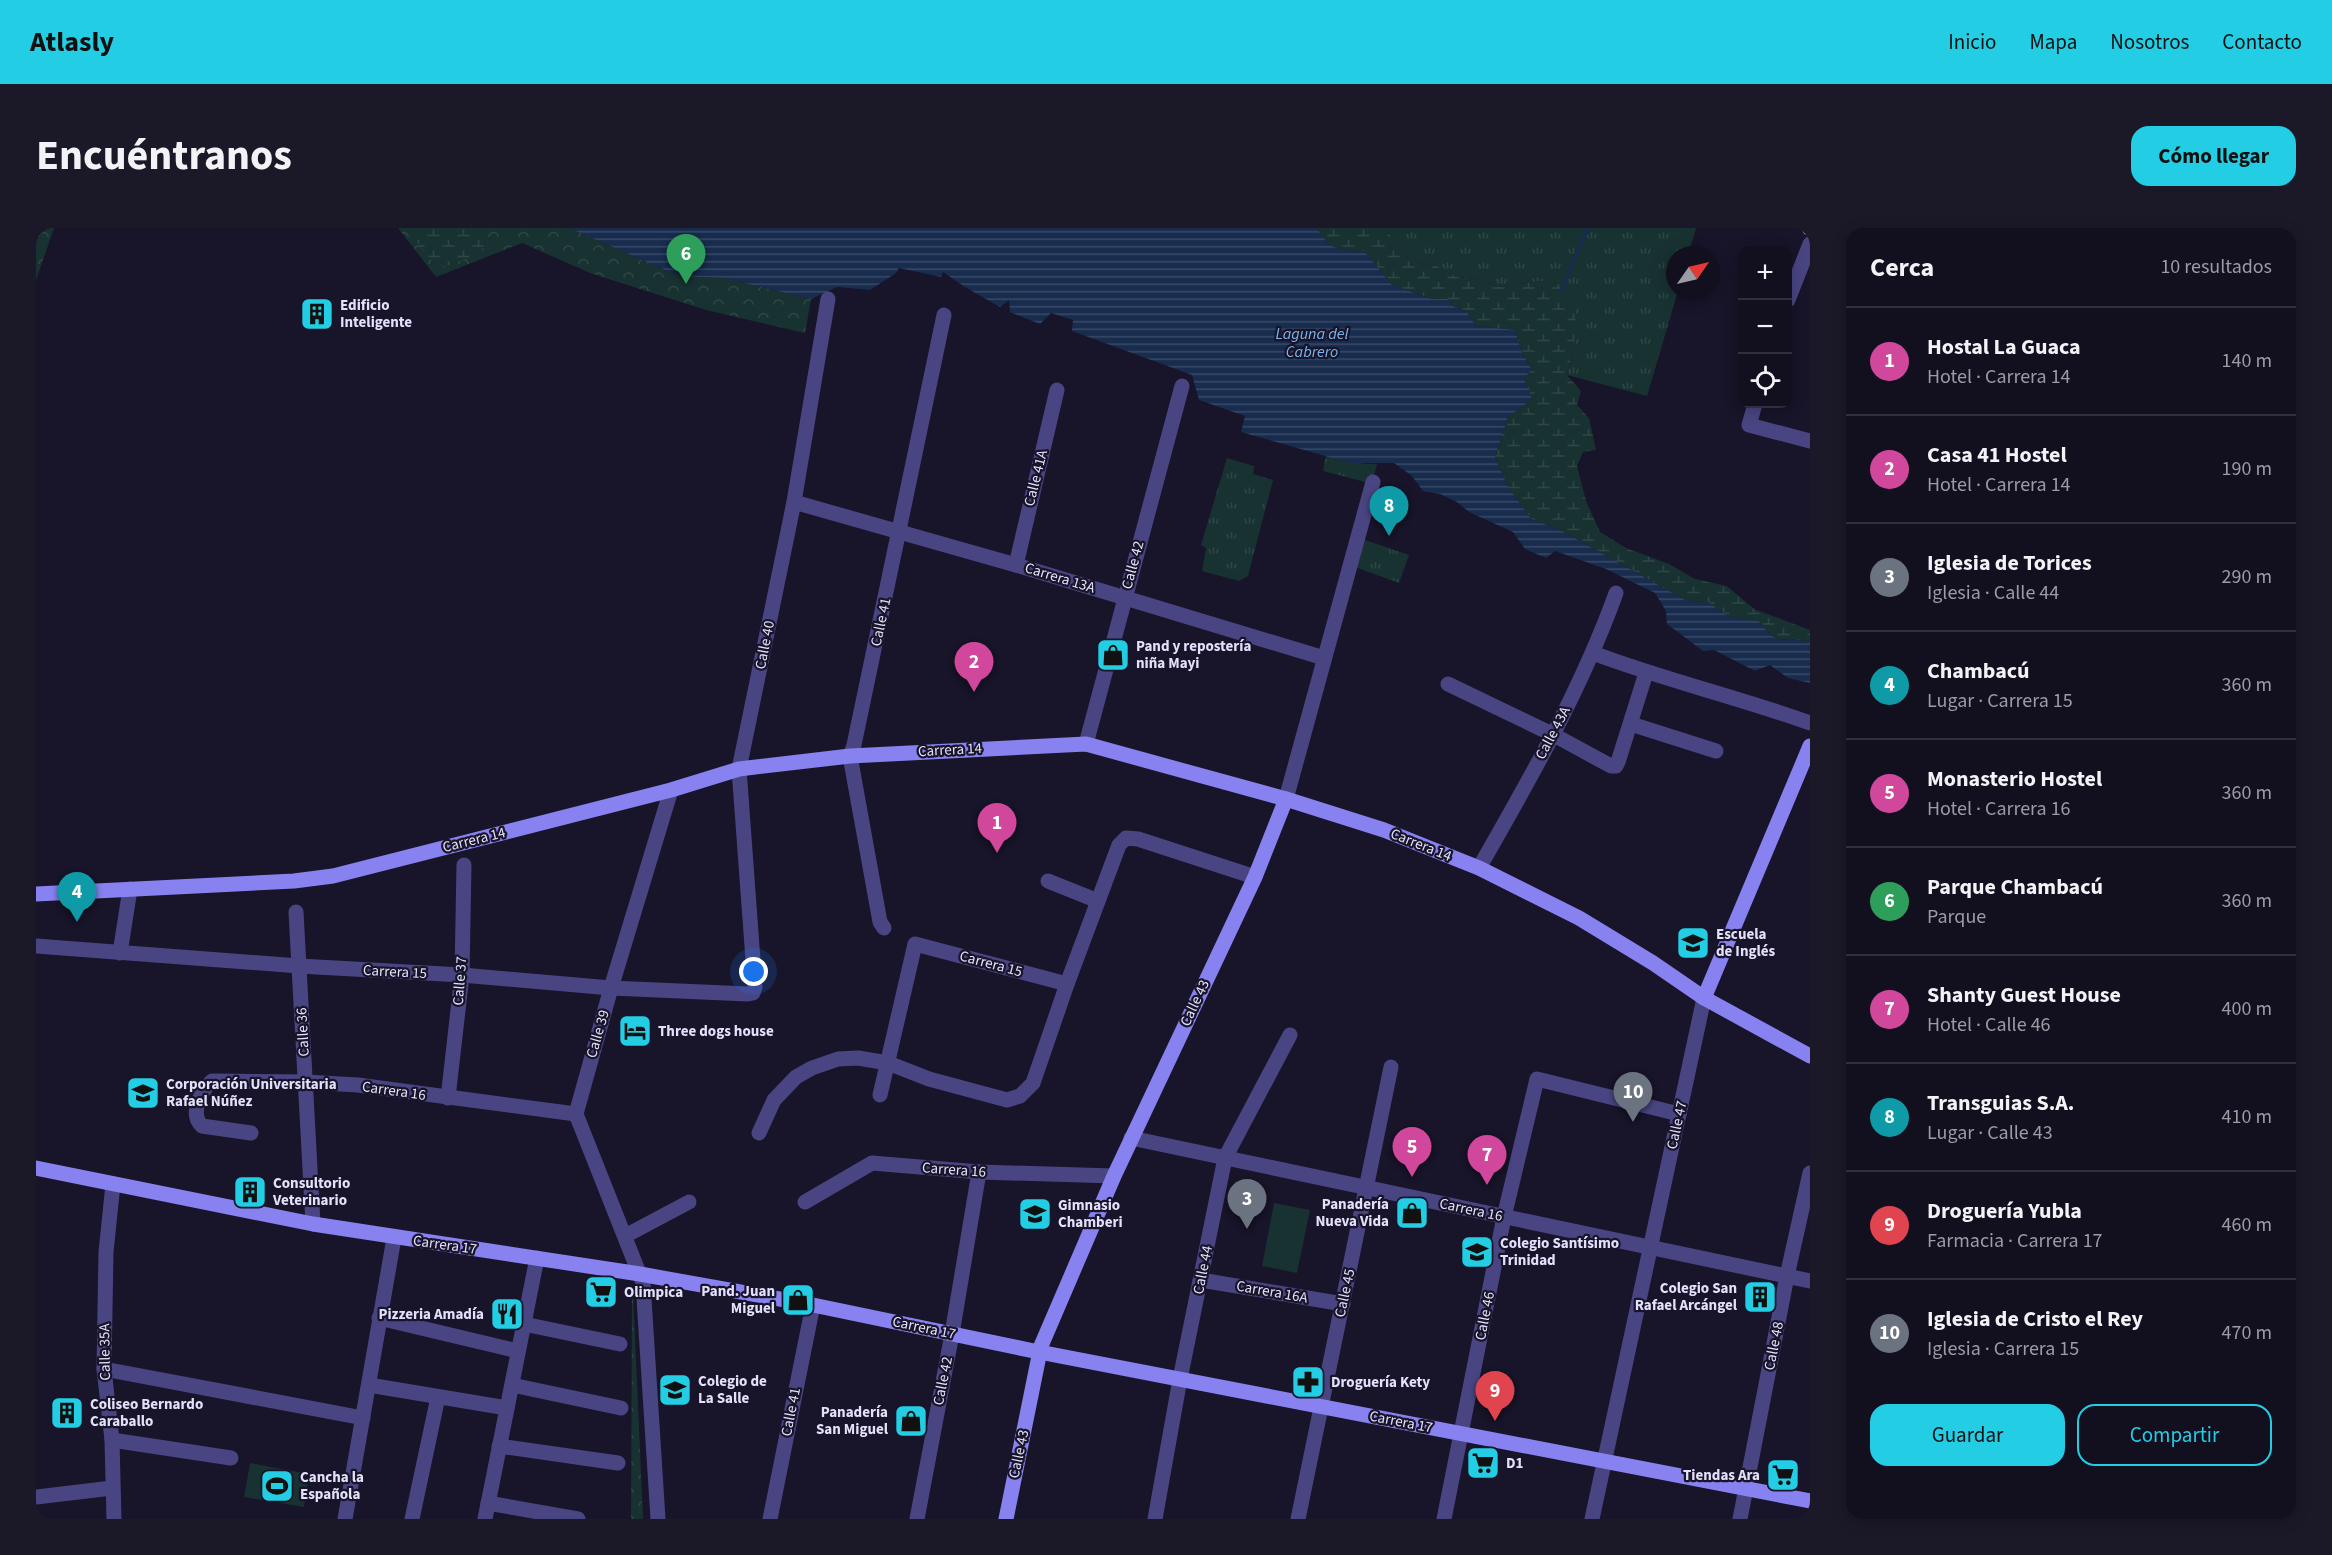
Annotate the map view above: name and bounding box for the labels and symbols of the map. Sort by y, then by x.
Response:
pin: 6 [666,235,706,284]
north arrow [1666,246,1720,300]
place label: Edificio Inteligente [340,295,412,333]
building icon: Edificio Inteligente [299,296,335,332]
water label: Laguna del Cabrero [1276,323,1349,363]
street label: Calle 41A [1019,447,1053,508]
pin: 8 [1370,486,1408,536]
street label: Calle 42 [1116,539,1150,591]
street label: Carrera 13A [1022,557,1098,599]
street label: Calle 41 [866,596,896,648]
street label: Calle 40 [750,619,780,671]
place label: Pand y repostería niña Mayi [1136,636,1251,674]
shop icon: Pand y repostería niña Mayi [1095,637,1131,673]
pin: 2 [954,642,994,692]
street label: Calle 43A [1530,702,1576,763]
street label: Carrera 14 [917,738,983,762]
pin: 1 [978,804,1016,853]
street label: Carrera 14 [440,822,508,858]
street label: Carrera 14 [1387,823,1455,867]
pin: 4 [58,872,96,922]
place label: Escuela de Inglés [1716,924,1776,962]
school or university icon: Escuela de Inglés [1675,925,1711,961]
street label: Carrera 15 [957,946,1025,982]
street label: Calle 37 [448,956,472,1006]
your location [739,957,768,986]
street label: Carrera 15 [362,960,428,984]
street label: Calle 43 [1175,976,1215,1030]
street label: Calle 36 [291,1007,315,1057]
street label: Calle 39 [581,1007,615,1061]
hotel icon: Three dogs house [617,1013,653,1049]
place label: Three dogs house [658,1021,774,1042]
pin: 10 [1614,1072,1652,1122]
place label: Corporación Universitaria Rafael Núñez [166,1074,337,1112]
school or university icon: Corporación Universitaria Rafael Núñez [125,1075,161,1111]
street label: Carrera 16 [361,1076,427,1106]
street label: Calle 47 [1662,1099,1692,1151]
pin: 5 [1392,1128,1432,1177]
pin: 7 [1468,1136,1506,1185]
street label: Carrera 16 [921,1157,987,1183]
place label: Consultorio Veterinario [272,1173,350,1211]
building icon: Consultorio Veterinario [232,1174,268,1210]
pin: 3 [1228,1180,1266,1229]
street label: Carrera 16 [1437,1193,1505,1227]
place label: Panadería Nueva Vida [1315,1194,1389,1232]
place label: Gimnasio Chamberi [1058,1195,1123,1233]
shop icon: Panadería Nueva Vida [1394,1195,1430,1231]
school or university icon: Gimnasio Chamberi [1017,1196,1053,1232]
street label: Carrera 17 [412,1230,478,1260]
place label: Colegio Santísimo Trinidad [1500,1233,1619,1271]
school or university icon: Colegio Santísimo Trinidad [1459,1234,1495,1270]
street label: Calle 44 [1188,1243,1218,1296]
street label: Calle 45 [1330,1267,1360,1319]
supermarket icon: Olimpica [583,1274,619,1310]
street label: Carrera 16A [1235,1275,1310,1309]
place label: Colegio San Rafael Arcángel [1635,1278,1738,1316]
building icon: Colegio San Rafael Arcángel [1742,1279,1778,1315]
place label: Pand. Juan Miguel [701,1281,776,1319]
place label: Olimpica [624,1282,683,1303]
shop icon: Pand. Juan Miguel [780,1282,816,1318]
street label: Calle 46 [1470,1290,1500,1342]
restaurant icon: Pizzeria Amadía [489,1296,525,1332]
place label: Pizzeria Amadía [378,1304,484,1325]
street label: Carrera 17 [890,1311,958,1345]
street label: Calle 48 [1759,1320,1789,1372]
street label: Calle 35A [94,1322,116,1381]
street label: Calle 42 [928,1355,958,1407]
pharmacy icon: Droguería Kety [1290,1364,1326,1400]
place label: Colegio de La Salle [698,1371,767,1409]
school or university icon: Colegio de La Salle [657,1372,693,1408]
place label: Droguería Kety [1331,1372,1430,1393]
pin: 9 [1476,1372,1514,1421]
street label: Calle 41 [776,1386,806,1438]
place label: Coliseo Bernardo Caraballo [90,1394,203,1432]
building icon: Coliseo Bernardo Caraballo [49,1395,85,1431]
place label: Panadería San Miguel [816,1402,889,1440]
shop icon: Panadería San Miguel [893,1403,929,1439]
street label: Carrera 17 [1368,1406,1434,1438]
street label: Calle 43 [1004,1428,1034,1480]
supermarket icon: D1 [1465,1445,1501,1481]
place label: D1 [1506,1453,1524,1474]
supermarket icon: Tiendas Ara [1765,1457,1801,1493]
place label: Tiendas Ara [1683,1465,1760,1486]
place label: Cancha la Española [300,1467,364,1505]
sports icon: Cancha la Española [259,1468,295,1504]

